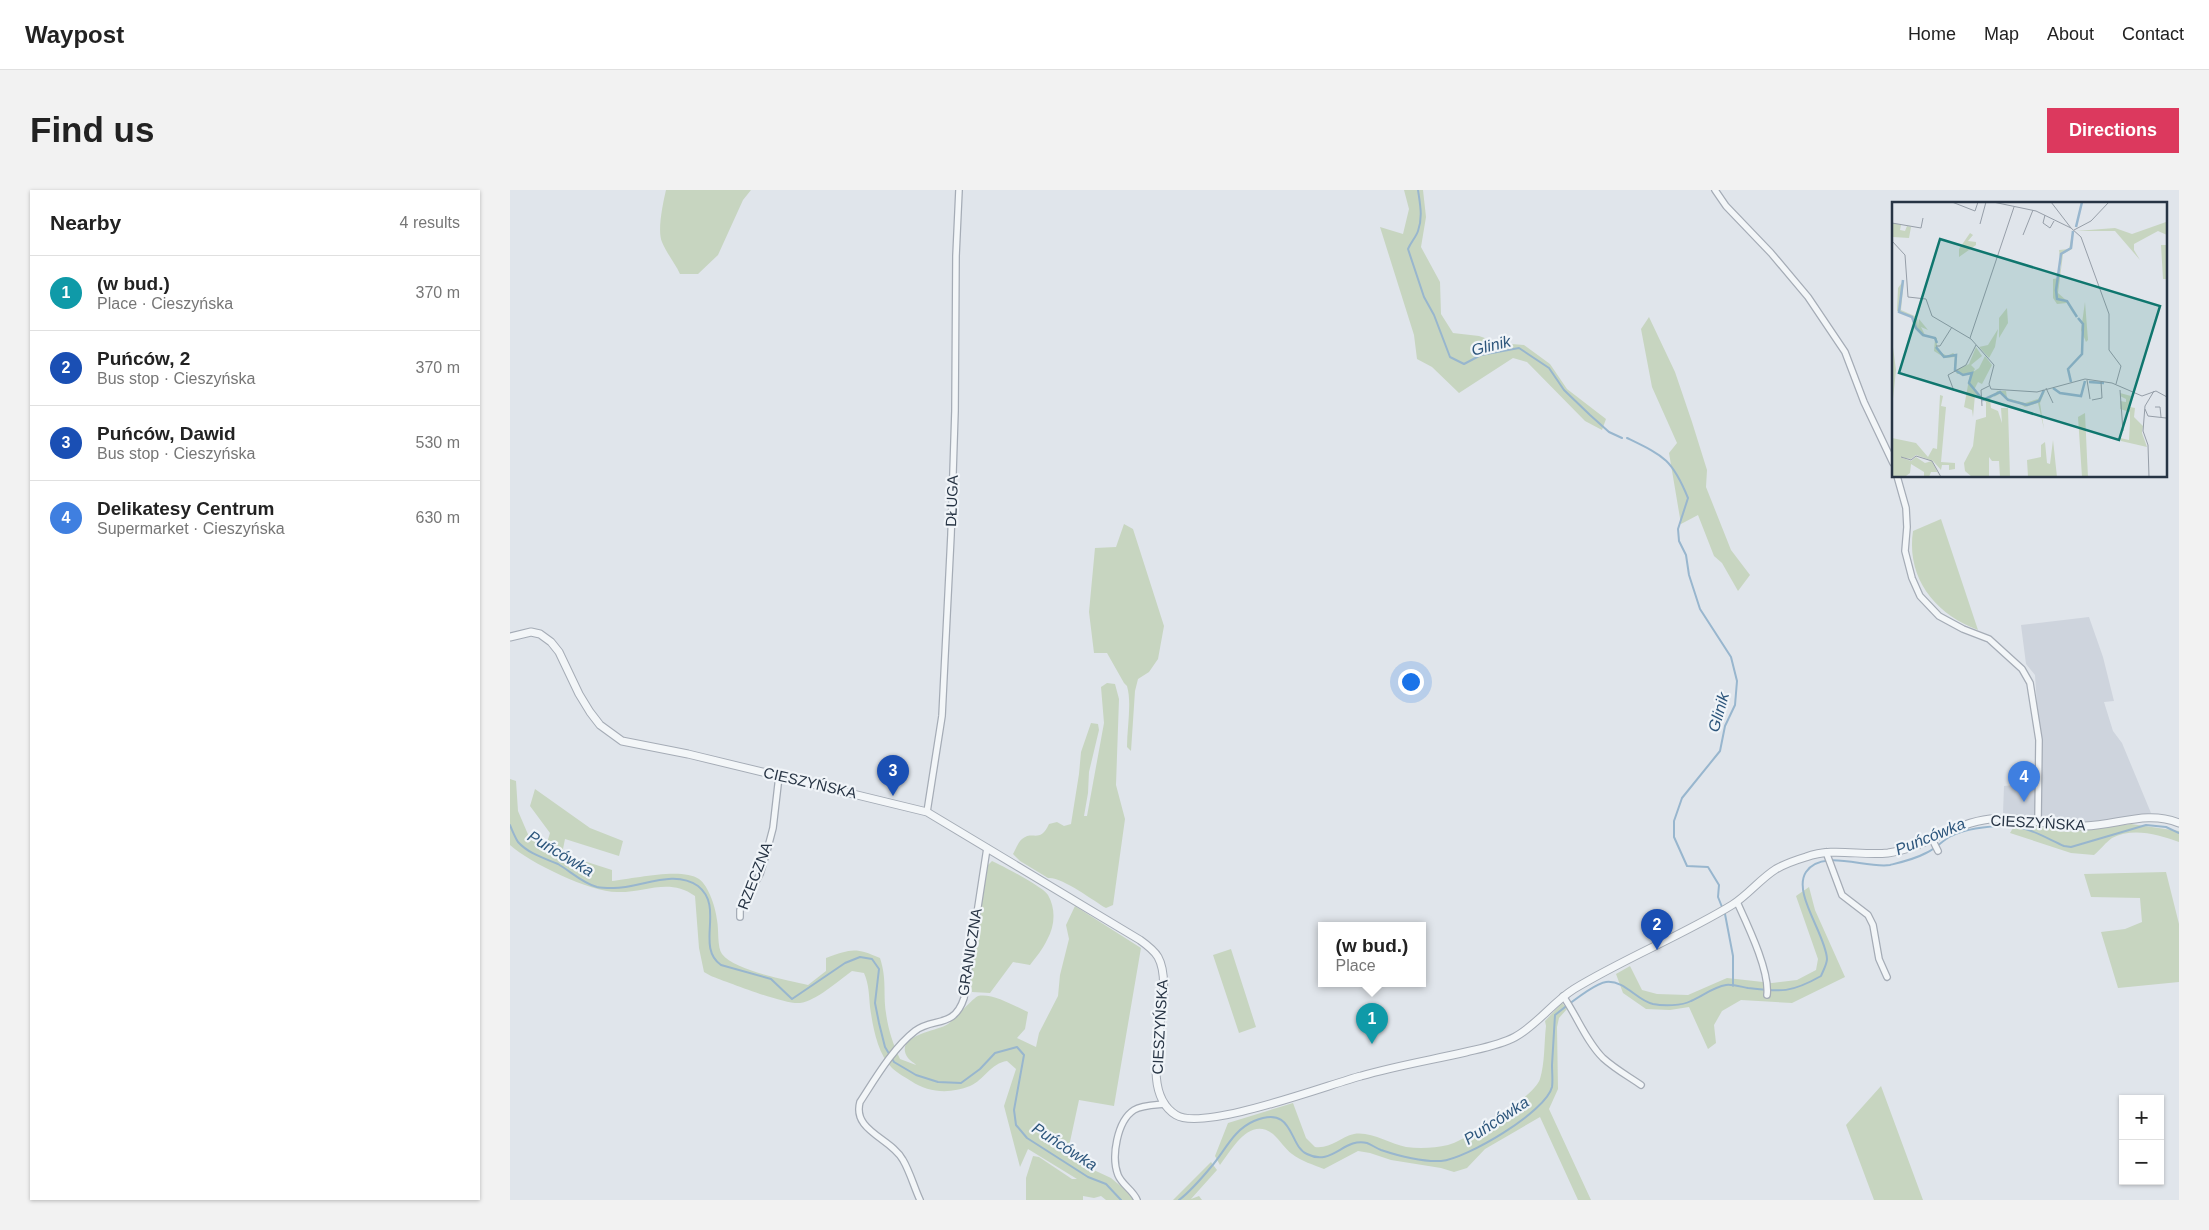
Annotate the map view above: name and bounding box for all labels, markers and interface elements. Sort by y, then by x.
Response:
text: Waypost [25,21,124,48]
text: Home [1908,24,1956,44]
text: Map [1984,24,2019,44]
text: About [2047,24,2094,44]
text: Contact [2122,24,2184,44]
button: Directions [2047,108,2179,153]
text: Find us [30,110,154,149]
inset map [1892,202,2166,478]
text: Nearby [50,211,121,234]
text: 4 results [400,214,460,231]
text: (w bud.) [97,273,170,294]
text: 1 [62,284,70,301]
text: 370 m [416,284,460,301]
text: Place · Cieszyńska [97,295,233,312]
water label: Glinik [1470,332,1514,359]
text: Puńców, 2 [97,348,190,369]
text: 2 [62,359,70,376]
text: 370 m [416,359,460,376]
text: Bus stop · Cieszyńska [97,370,255,387]
text: Puńców, Dawid [97,423,236,444]
text: 3 [62,434,70,451]
text: 530 m [416,434,460,451]
text: Bus stop · Cieszyńska [97,445,255,462]
street label: DŁUGA [942,475,961,527]
text: Delikatesy Centrum [97,498,274,519]
text: 4 [62,509,70,526]
text: 630 m [416,509,460,526]
text: Supermarket · Cieszyńska [97,520,285,537]
your location [1398,669,1424,695]
water label: Glinik [1705,690,1732,734]
pin: 3 [877,755,909,796]
pin: 4 [2008,761,2040,802]
street label: CIESZYŃSKA [762,764,858,801]
street label: CIESZYŃSKA [1990,812,2086,833]
water label: Puńcówka [1893,815,1968,858]
water label: Puńcówka [525,827,597,880]
street label: RZECZNA [734,840,775,912]
street label: GRANICZNA [954,907,985,997]
pin: 2 [1641,909,1673,950]
popup [1318,922,1426,987]
text: (w bud.) [1336,935,1408,956]
text: Place [1336,957,1376,974]
street label: CIESZYŃSKA [1149,979,1170,1075]
pin: 1 [1356,1003,1388,1044]
water label: Puńcówka [1461,1093,1532,1148]
map controls [2119,1095,2164,1185]
button: + [2119,1095,2164,1140]
water label: Puńcówka [1029,1119,1100,1174]
button: − [2119,1140,2164,1185]

